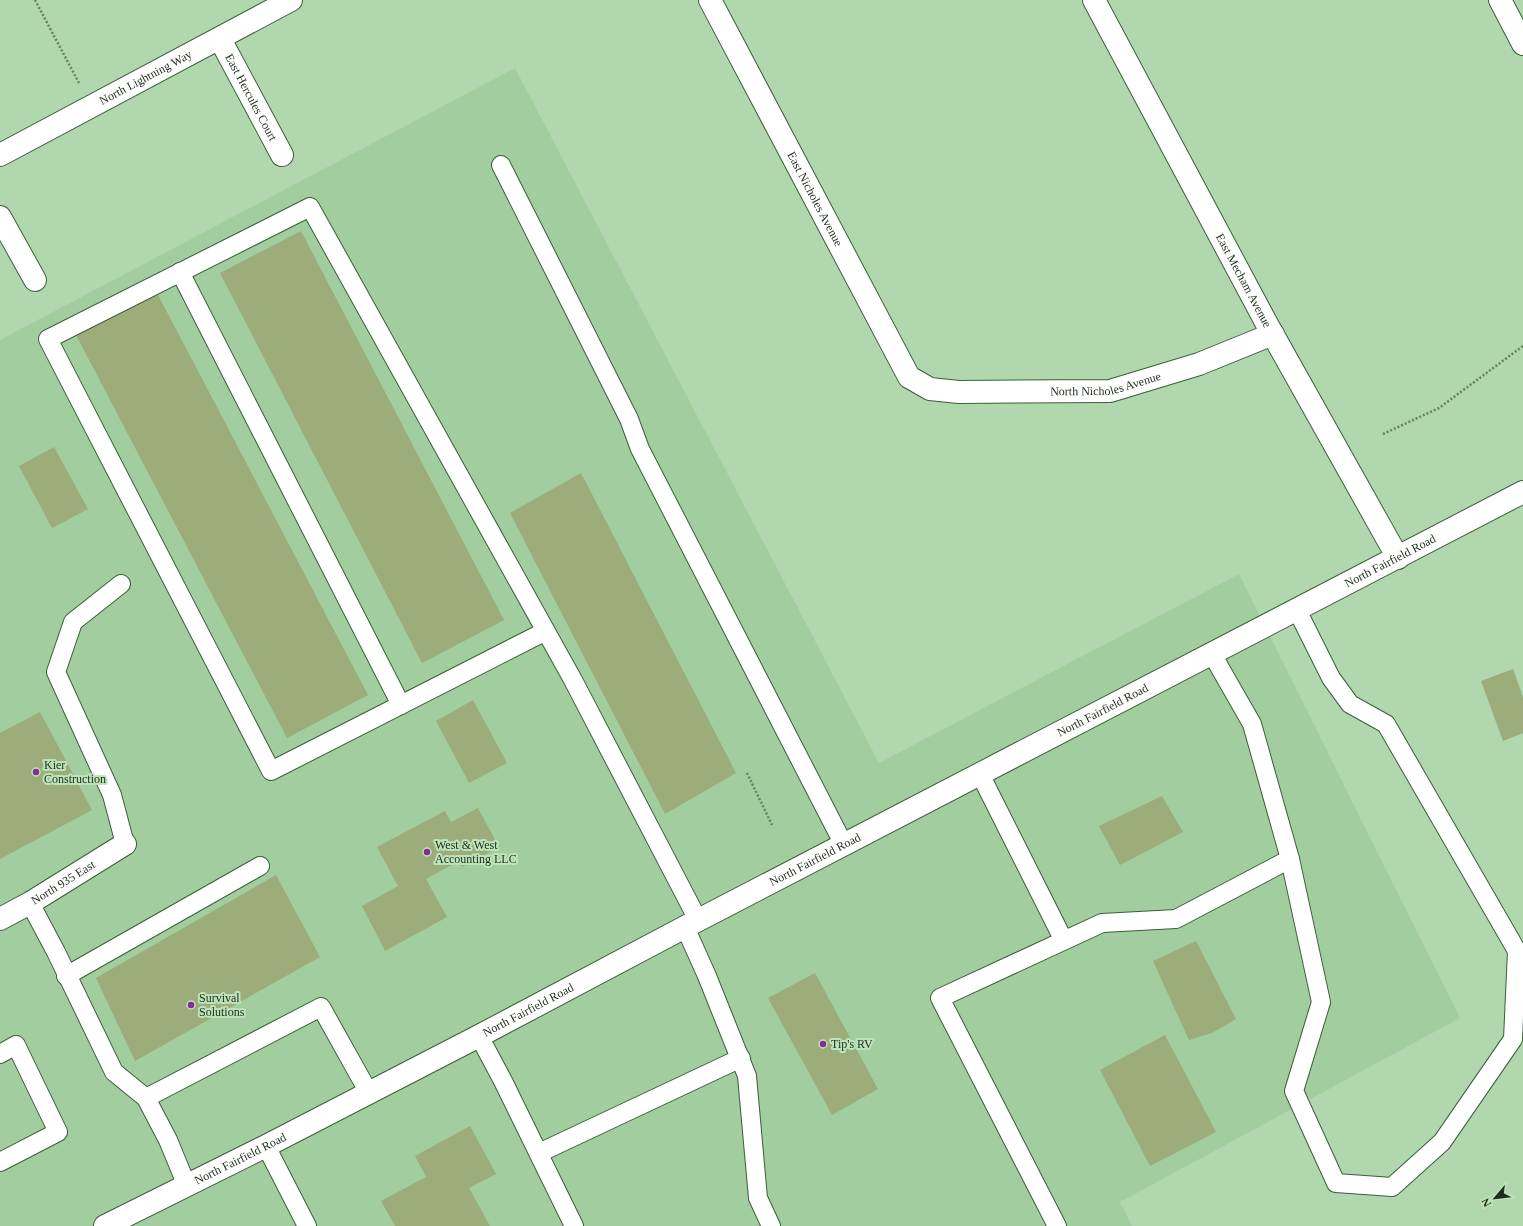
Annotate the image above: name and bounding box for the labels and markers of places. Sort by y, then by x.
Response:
place label: Kier Construction [44,758,106,786]
marker: Kier Construction [31,767,41,777]
place label: West & West Accounting LLC [435,838,517,866]
marker: West & West Accounting LLC [422,847,432,857]
place label: Survival Solutions [199,991,245,1019]
marker: Survival Solutions [186,1000,196,1010]
place label: Tip's RV [831,1037,873,1051]
marker: Tip's RV [818,1039,828,1049]

